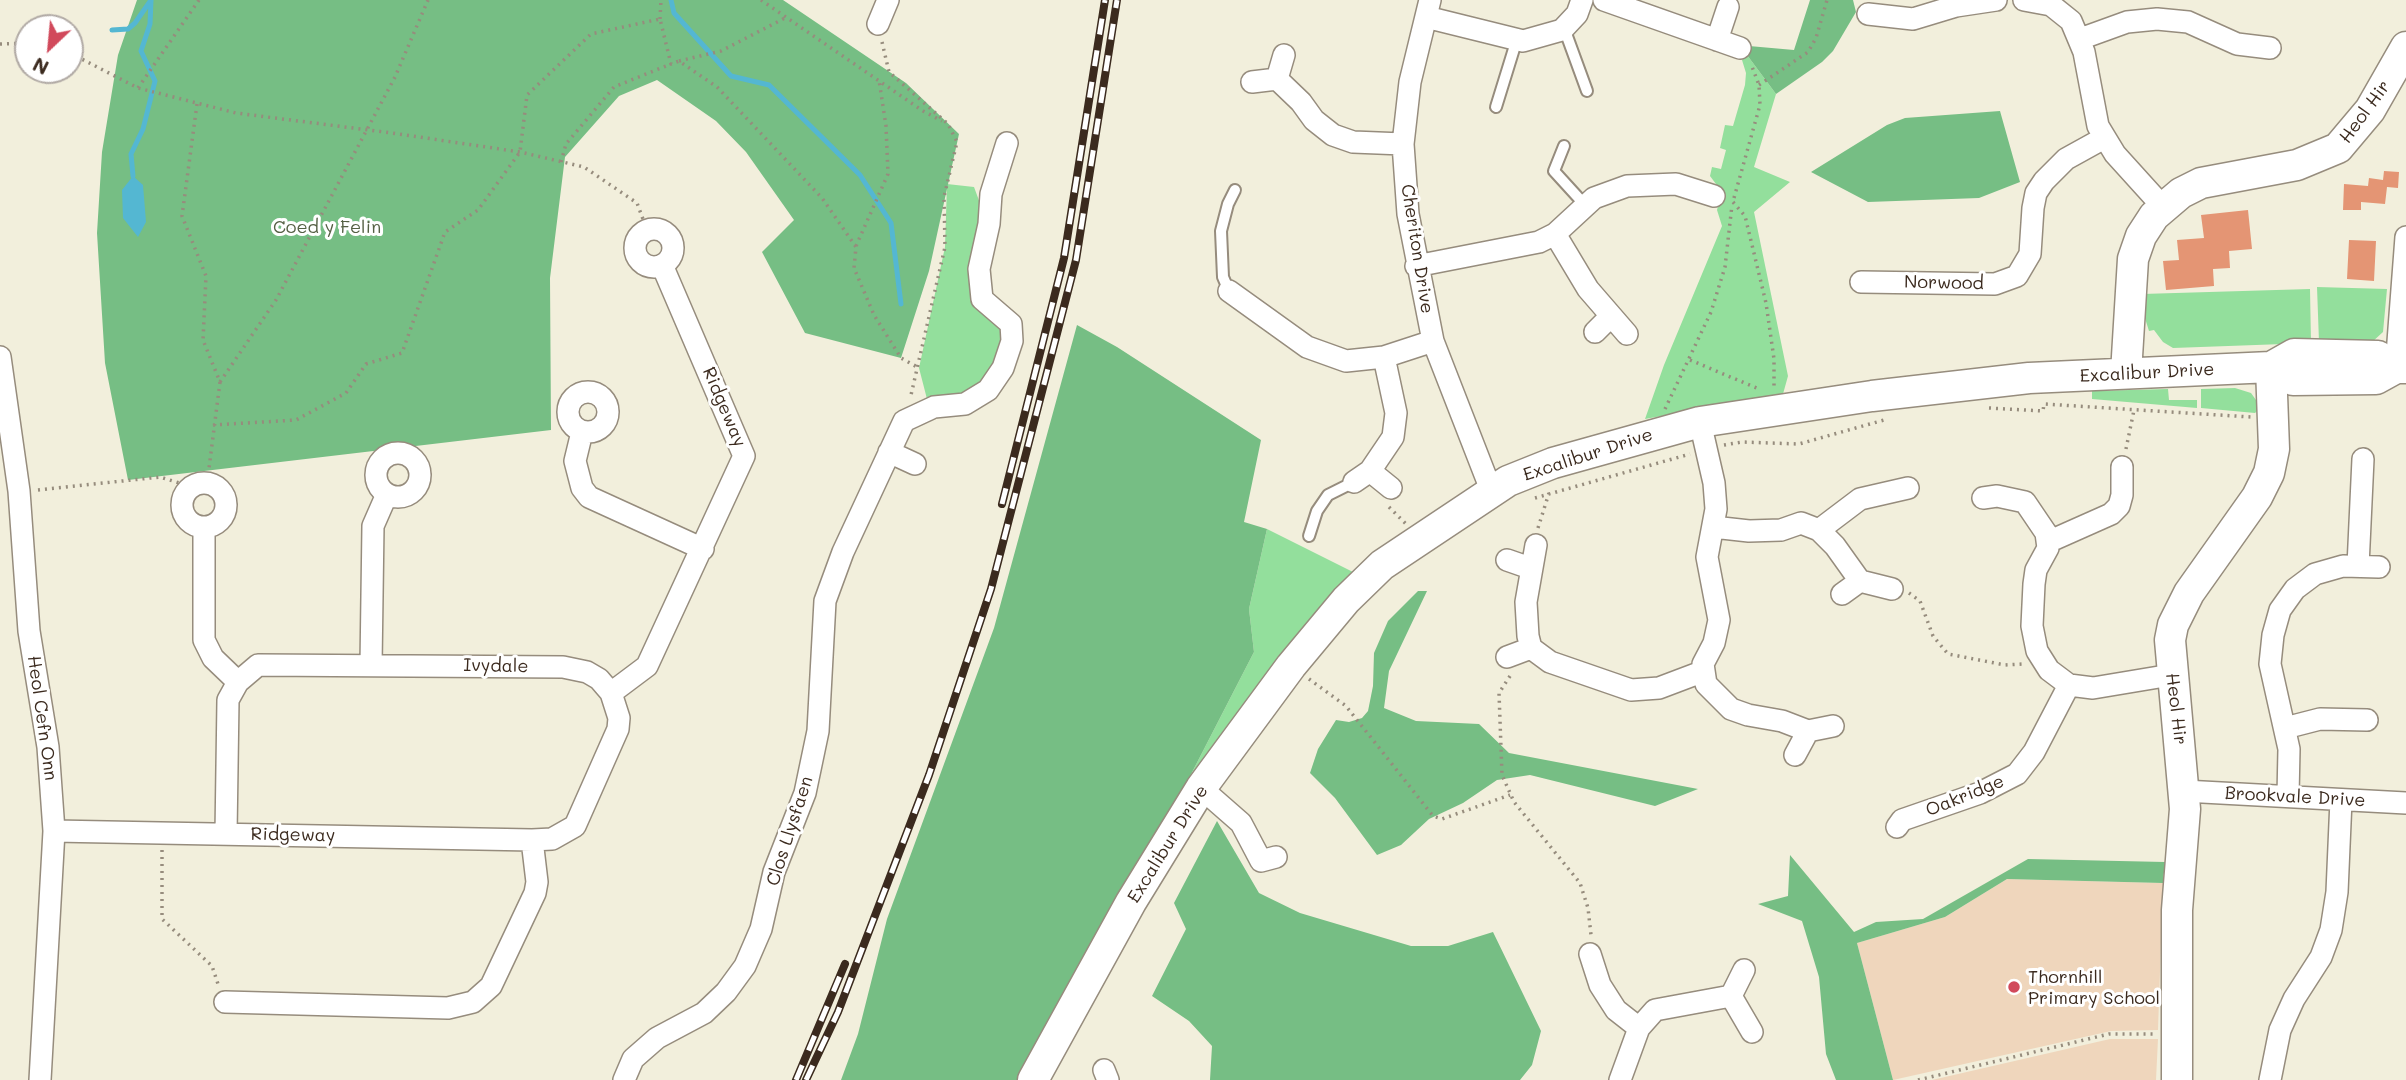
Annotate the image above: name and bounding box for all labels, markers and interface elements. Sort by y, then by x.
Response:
north arrow [14,14,84,84]
text: N [28,52,52,81]
street label: Heol Hir [2335,76,2395,148]
street label: Cheriton Drive [1396,183,1438,315]
park label: Coed y Felin [273,216,381,238]
street label: Norwood [1904,272,1984,294]
street label: Excalibur Drive [2079,359,2215,387]
street label: Ridgeway [698,364,750,450]
street label: Excalibur Drive [1520,424,1656,486]
street label: Heol Cefn Onn [23,654,61,782]
street label: Ivydale [463,655,529,677]
street label: Heol Hir [2161,672,2191,746]
street label: Oakridge [1923,771,2007,821]
street label: Clos Llysfaen [762,773,818,889]
street label: Excalibur Drive [1123,781,1213,907]
street label: Brookvale Drive [2224,783,2366,811]
street label: Ridgeway [251,823,335,847]
place label: Thornhill Primary School [2028,966,2160,1009]
marker: Thornhill Primary School [2006,979,2022,995]

